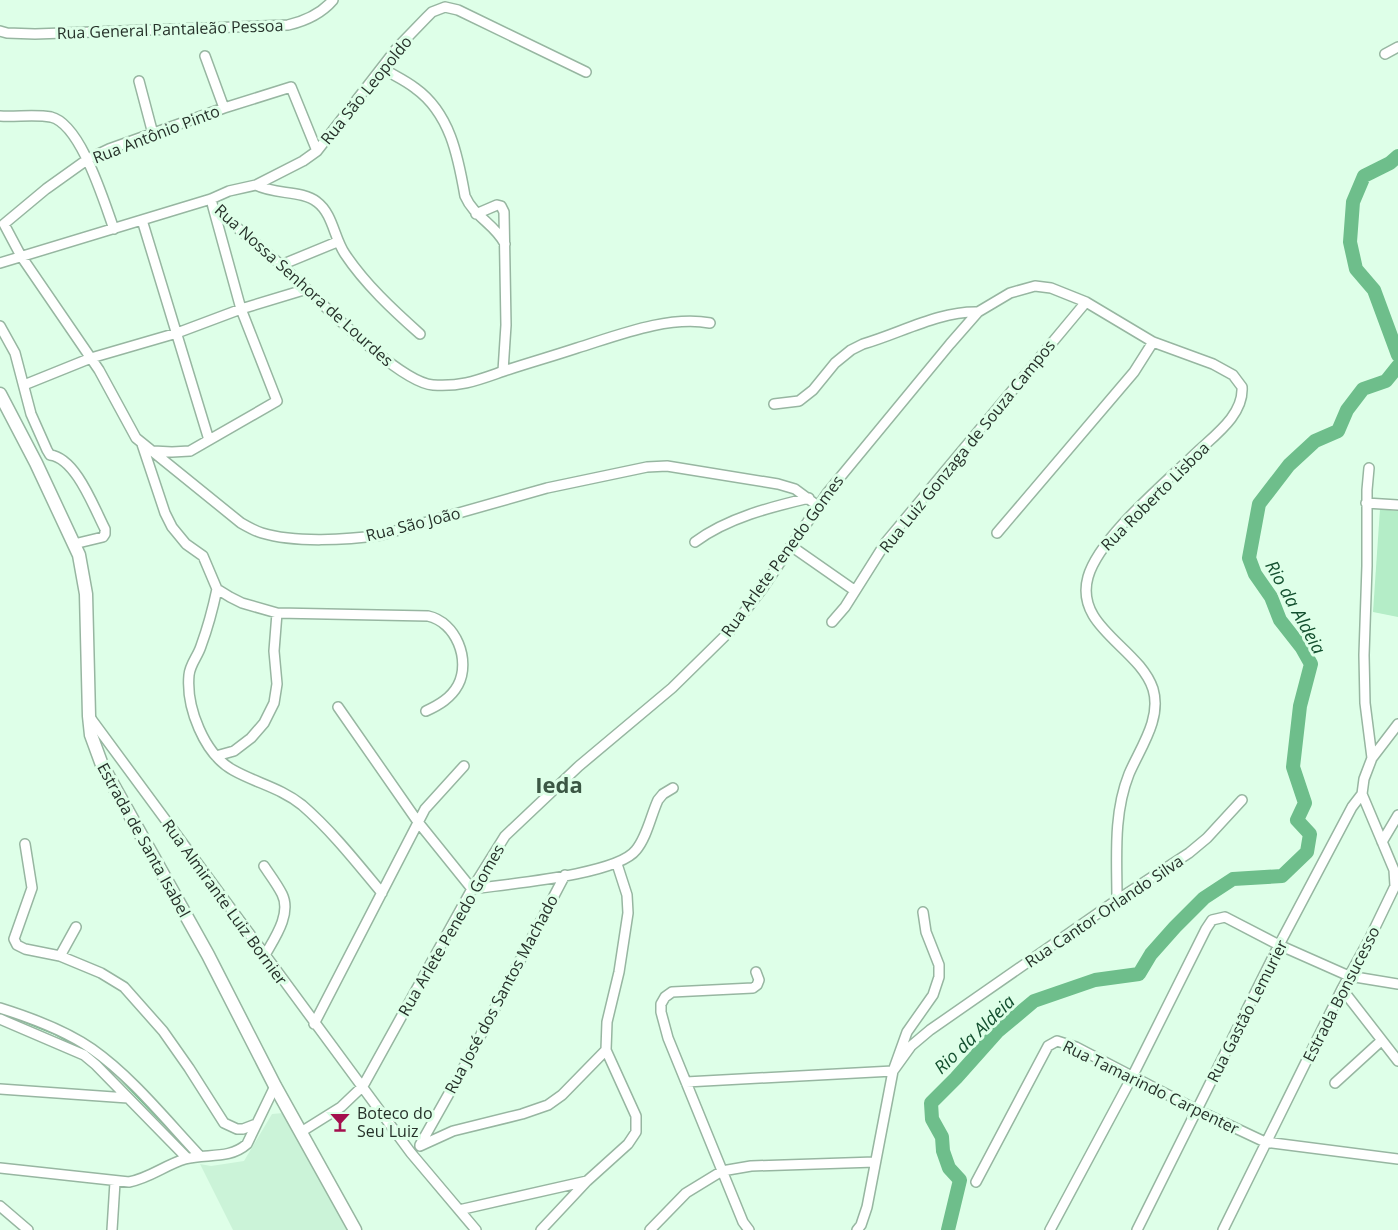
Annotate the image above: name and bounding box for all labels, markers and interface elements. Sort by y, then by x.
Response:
street label: Rua General Pantaleão Pessoa [56,14,284,44]
street label: Rua São Leopoldo [315,31,417,149]
street label: Rua Antônio Pinto [89,100,223,168]
street label: Rua Nossa Senhora de Lourdes [210,199,398,371]
street label: Rua Luiz Gonzaga de Souza Campos [874,335,1060,557]
street label: Rua Roberto Lisboa [1096,437,1214,555]
street label: Rua Arlete Penedo Gomes [716,471,848,641]
street label: Rua São João [363,502,463,546]
water label: Rio da Aldeia [1260,556,1332,658]
street label: Estrada de Santa Isabel [92,759,196,921]
district label: Ieda [535,769,583,799]
street label: Rua Almirante Luiz Bornier [157,815,293,990]
street label: Rua Arlete Penedo Gomes [393,840,509,1020]
street label: Rua Cantor Orlando Silva [1021,850,1187,972]
street label: Rua José dos Santos Machado [439,891,563,1097]
street label: Estrada Bonsucesso [1297,923,1385,1065]
street label: Rua Gastão Lemurier [1201,936,1293,1086]
water label: Rio da Aldeia [928,989,1020,1079]
street label: Rua Tamarindo Carpenter [1059,1035,1243,1139]
place label: Boteco do Seu Luiz [357,1102,433,1142]
bar icon: Boteco do Seu Luiz [328,1110,352,1134]

